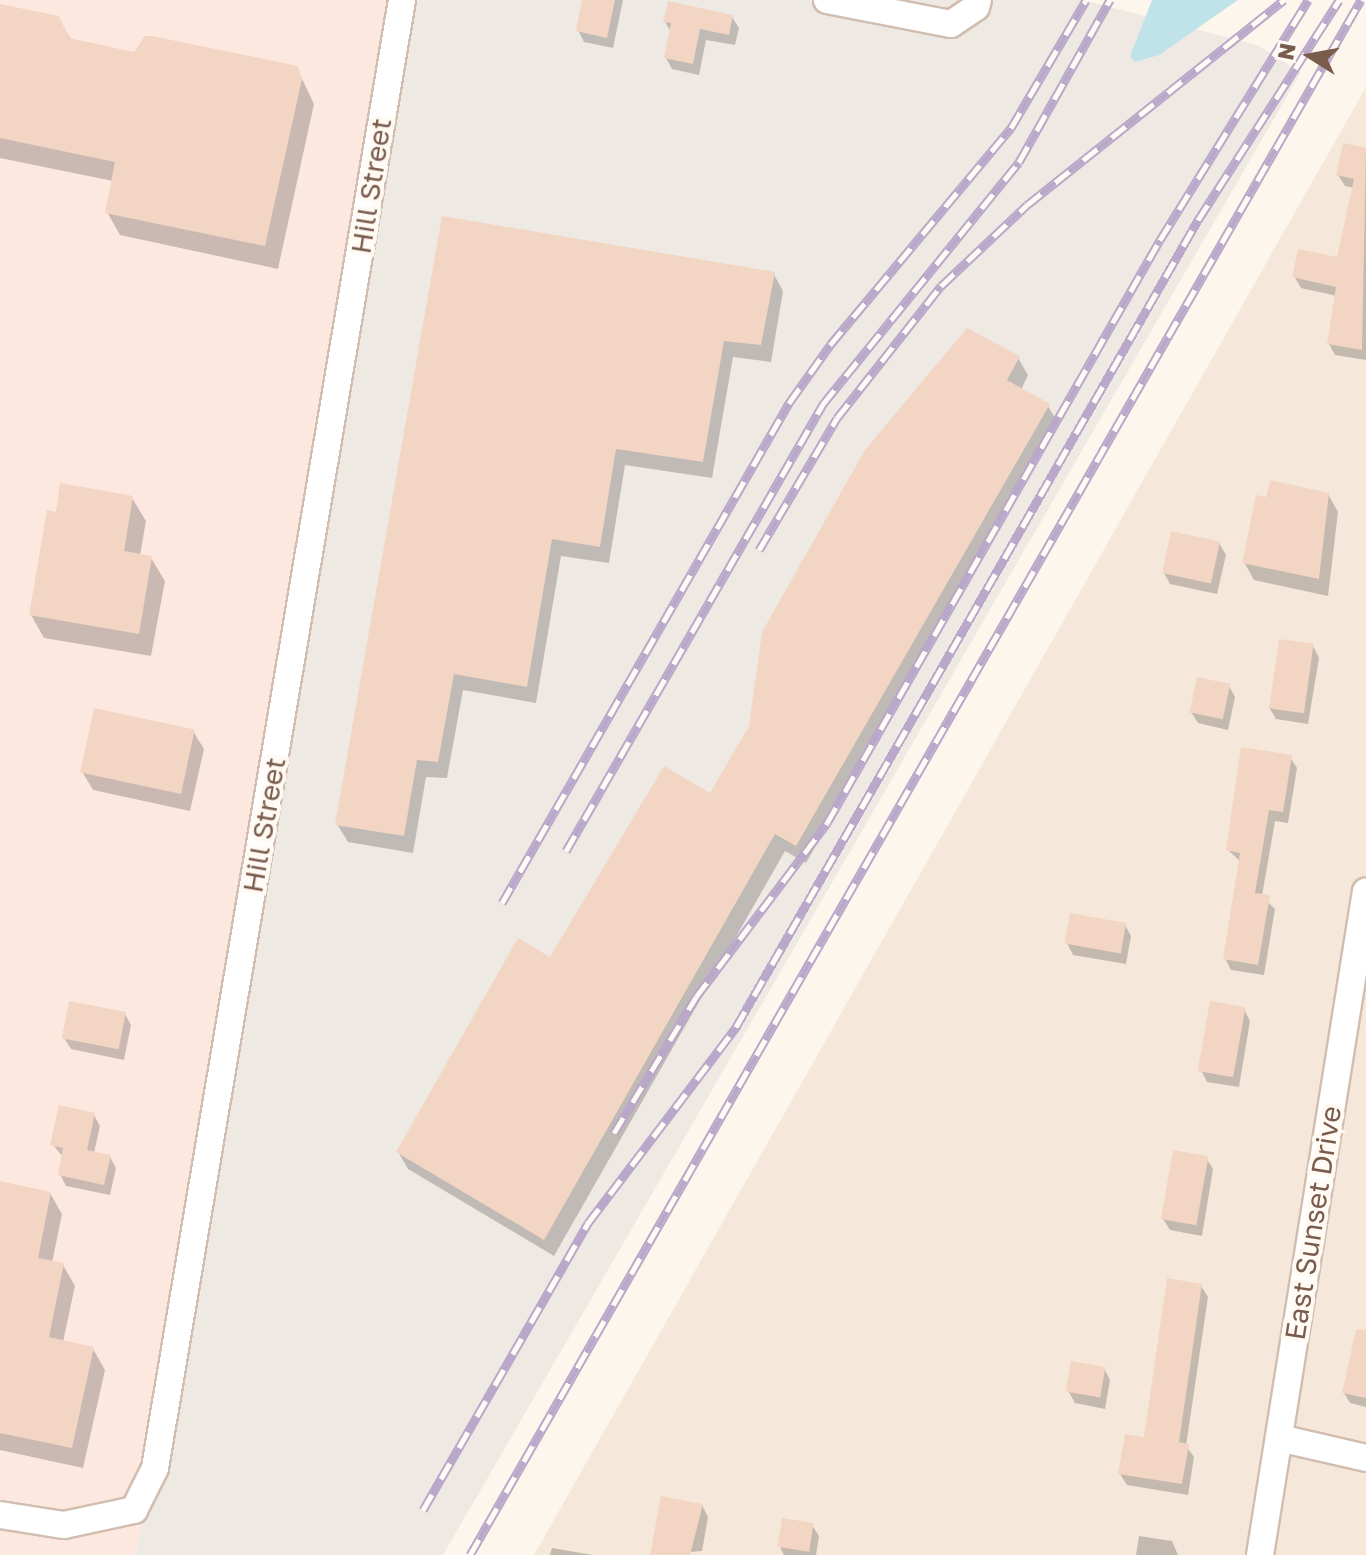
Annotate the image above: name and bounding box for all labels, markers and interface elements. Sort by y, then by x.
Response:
north arrow [1270,16,1350,96]
text: N [1271,41,1301,62]
street label: Hill Street [344,116,398,256]
street label: Hill Street [236,755,292,895]
street label: East Sunset Drive [1278,1104,1348,1342]

